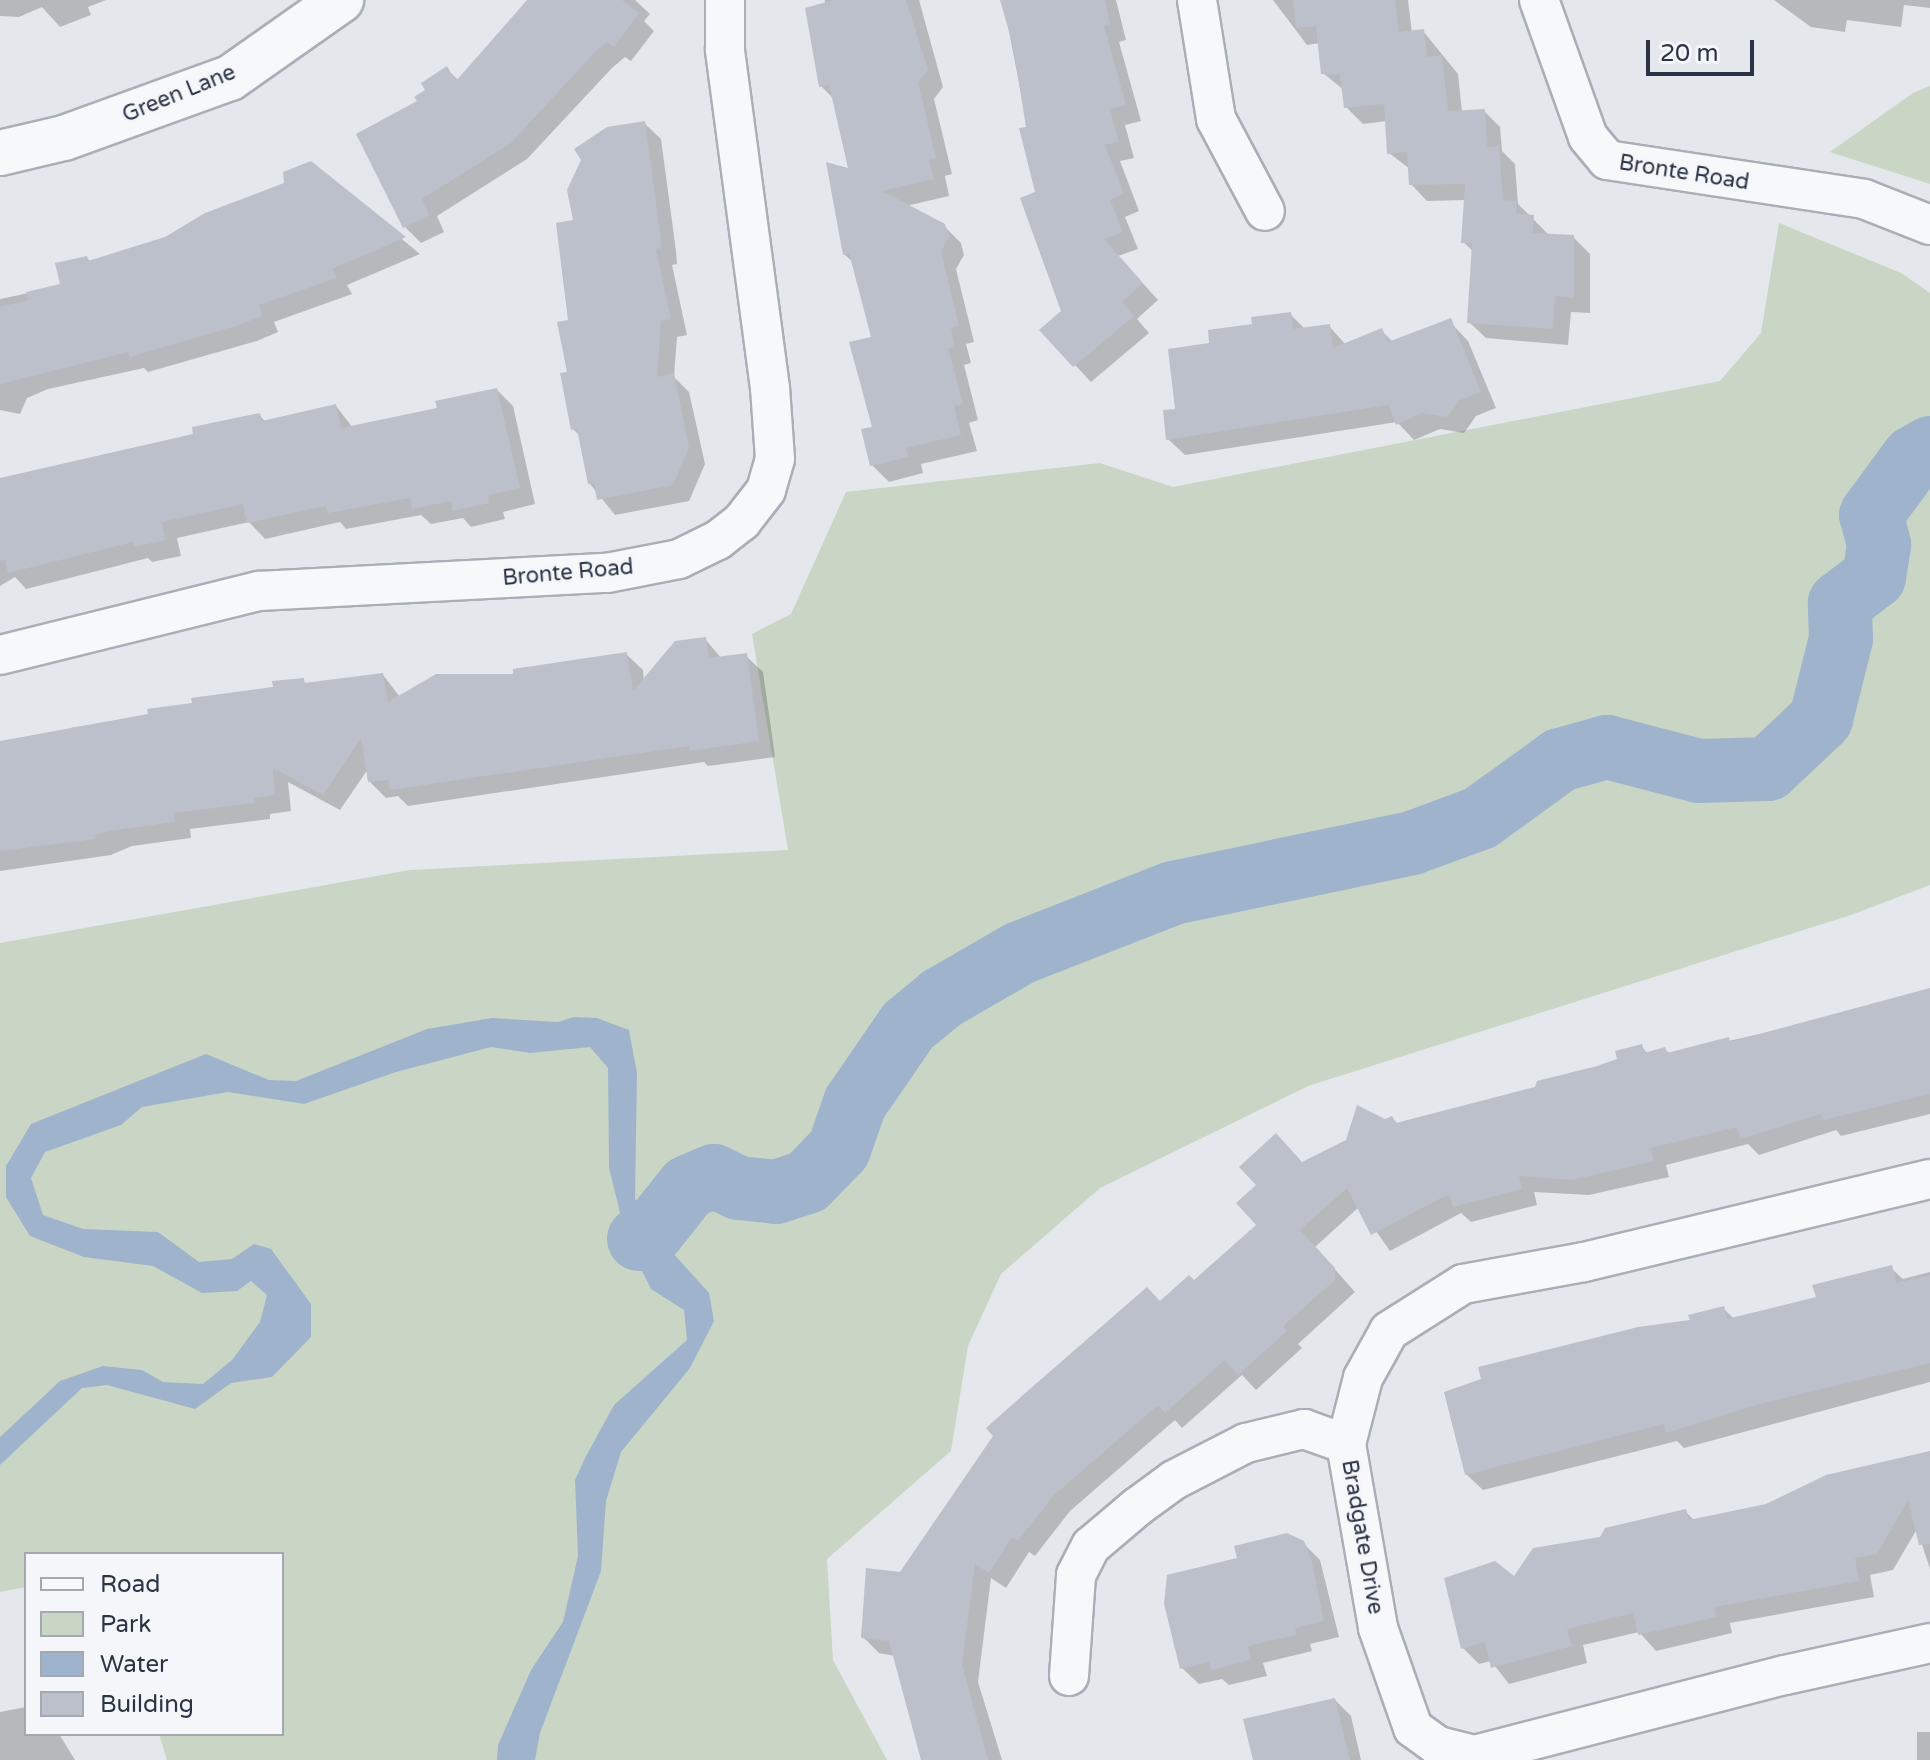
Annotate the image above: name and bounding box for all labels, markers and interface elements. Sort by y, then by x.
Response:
scale bar [1650,24,1758,74]
text: 20 m [1660,39,1718,68]
street label: Green Lane [119,59,239,129]
street label: Bronte Road [1617,150,1751,196]
street label: Bronte Road [501,554,635,592]
street label: Bradgate Drive [1335,1458,1389,1616]
legend [24,1552,284,1736]
text: Road [100,1570,160,1599]
text: Park [100,1610,151,1639]
text: Water [100,1650,168,1679]
text: Building [100,1690,194,1719]

